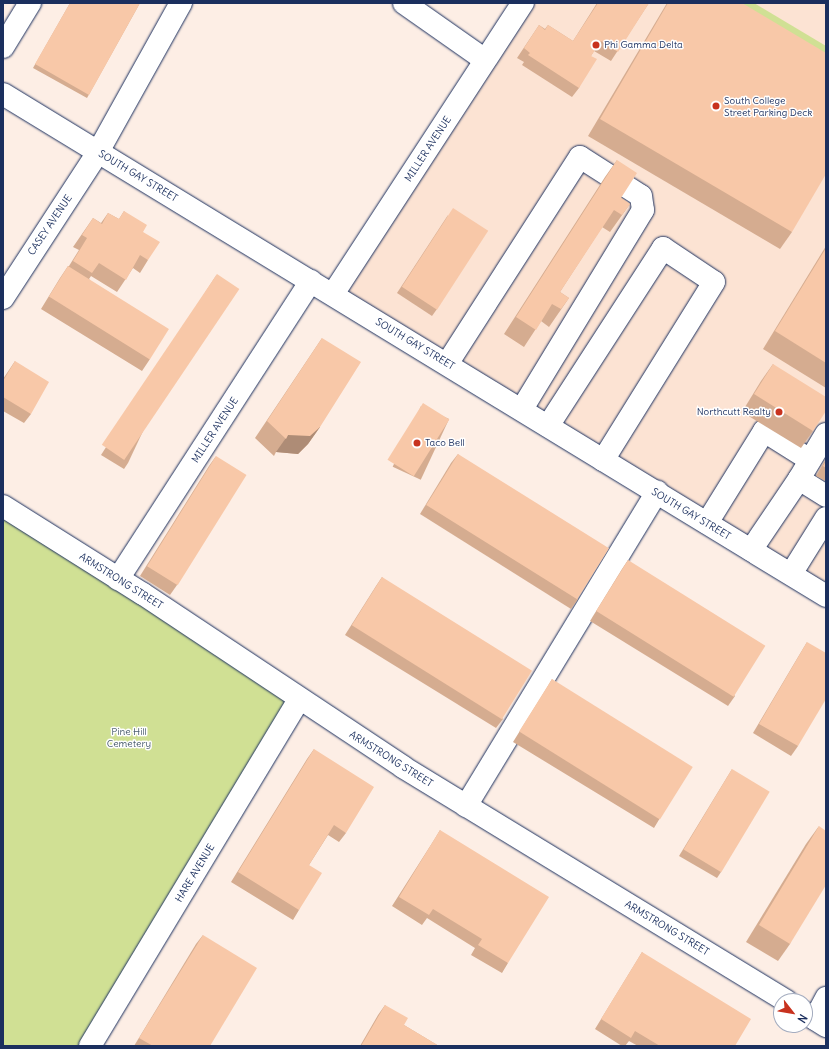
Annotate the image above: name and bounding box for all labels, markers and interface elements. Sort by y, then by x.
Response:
place label: Phi Gamma Delta [604,39,683,51]
marker: Phi Gamma Delta [591,40,601,50]
place label: South College Street Parking Deck [724,94,812,118]
marker: South College Street Parking Deck [711,101,721,111]
street label: MILLER AVENUE [402,114,454,184]
street label: SOUTH GAY STREET [96,148,180,204]
street label: CASEY AVENUE [25,193,75,257]
street label: SOUTH GAY STREET [373,316,457,372]
street label: MILLER AVENUE [189,395,241,465]
place label: Northcutt Realty [697,406,771,418]
marker: Northcutt Realty [774,407,784,417]
place label: Taco Bell [425,437,465,449]
marker: Taco Bell [412,438,422,448]
street label: SOUTH GAY STREET [649,486,733,542]
street label: ARMSTRONG STREET [77,550,165,612]
park label: Pine Hill Cemetery [107,725,151,748]
street label: ARMSTRONG STREET [347,728,435,790]
street label: HARE AVENUE [173,842,217,904]
street label: ARMSTRONG STREET [623,898,711,958]
north arrow [773,993,813,1033]
text: N [794,1012,810,1026]

